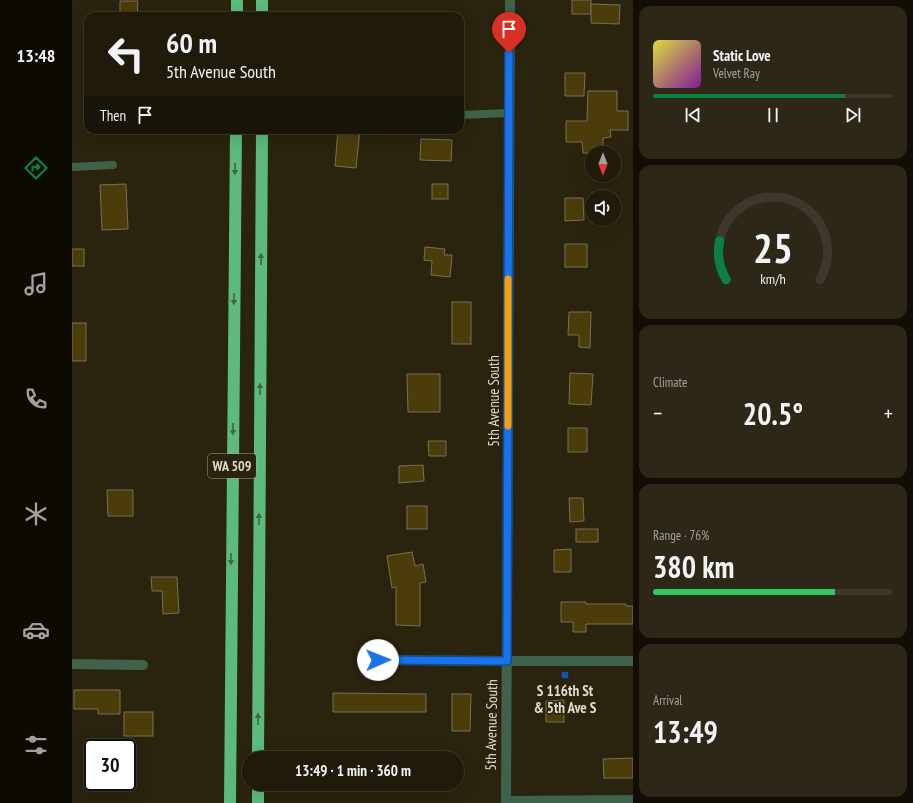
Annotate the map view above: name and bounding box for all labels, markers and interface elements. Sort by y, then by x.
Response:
pin [492,12,526,53]
icon: arrive [498,18,520,40]
text: 60 m [166,24,217,61]
icon: left [100,28,152,80]
text: 13:48 [17,44,55,67]
text: Static Love [713,46,771,65]
text: 5th Avenue South [166,60,276,83]
text: Velvet Ray [713,65,760,82]
icon: arrive [134,104,156,126]
icon: previous [682,104,704,126]
icon: pause [762,104,784,126]
icon: next [842,104,864,126]
text: Then [100,106,126,125]
north arrow [585,146,621,182]
map controls [585,146,621,226]
icon: directions [22,154,50,182]
one-way arrow [232,163,238,176]
button: sound [585,190,621,226]
text: 25 [753,221,793,274]
one-way arrow [258,252,264,265]
text: km/h [760,269,786,288]
icon: music [22,270,50,298]
one-way arrow [231,293,237,306]
street label: 5th Avenue South [484,355,503,447]
text: Climate [653,374,687,391]
one-way arrow [257,382,263,395]
icon: phone [22,385,50,413]
text: 20.5° [743,394,803,433]
text: − [653,399,662,427]
text: + [884,399,893,427]
one-way arrow [229,423,236,435]
road number: WA 509 [208,454,256,478]
icon: climate [22,500,50,528]
one-way arrow [256,513,263,525]
text: Range · 76% [653,527,709,544]
text: 380 km [653,547,734,586]
one-way arrow [228,553,234,566]
icon: car [22,616,50,644]
position arrow [357,639,399,681]
marker: S 116th St & 5th Ave S [560,670,570,680]
street label: 5th Avenue South [481,679,501,771]
place label: S 116th St & 5th Ave S [534,681,597,717]
text: Arrival [653,692,682,709]
one-way arrow [255,712,261,725]
text: 13:49 [653,712,718,751]
icon: filters [22,731,50,759]
speed limit sign: 30 [84,739,136,791]
text: 13:49 · 1 min · 360 m [295,761,411,780]

